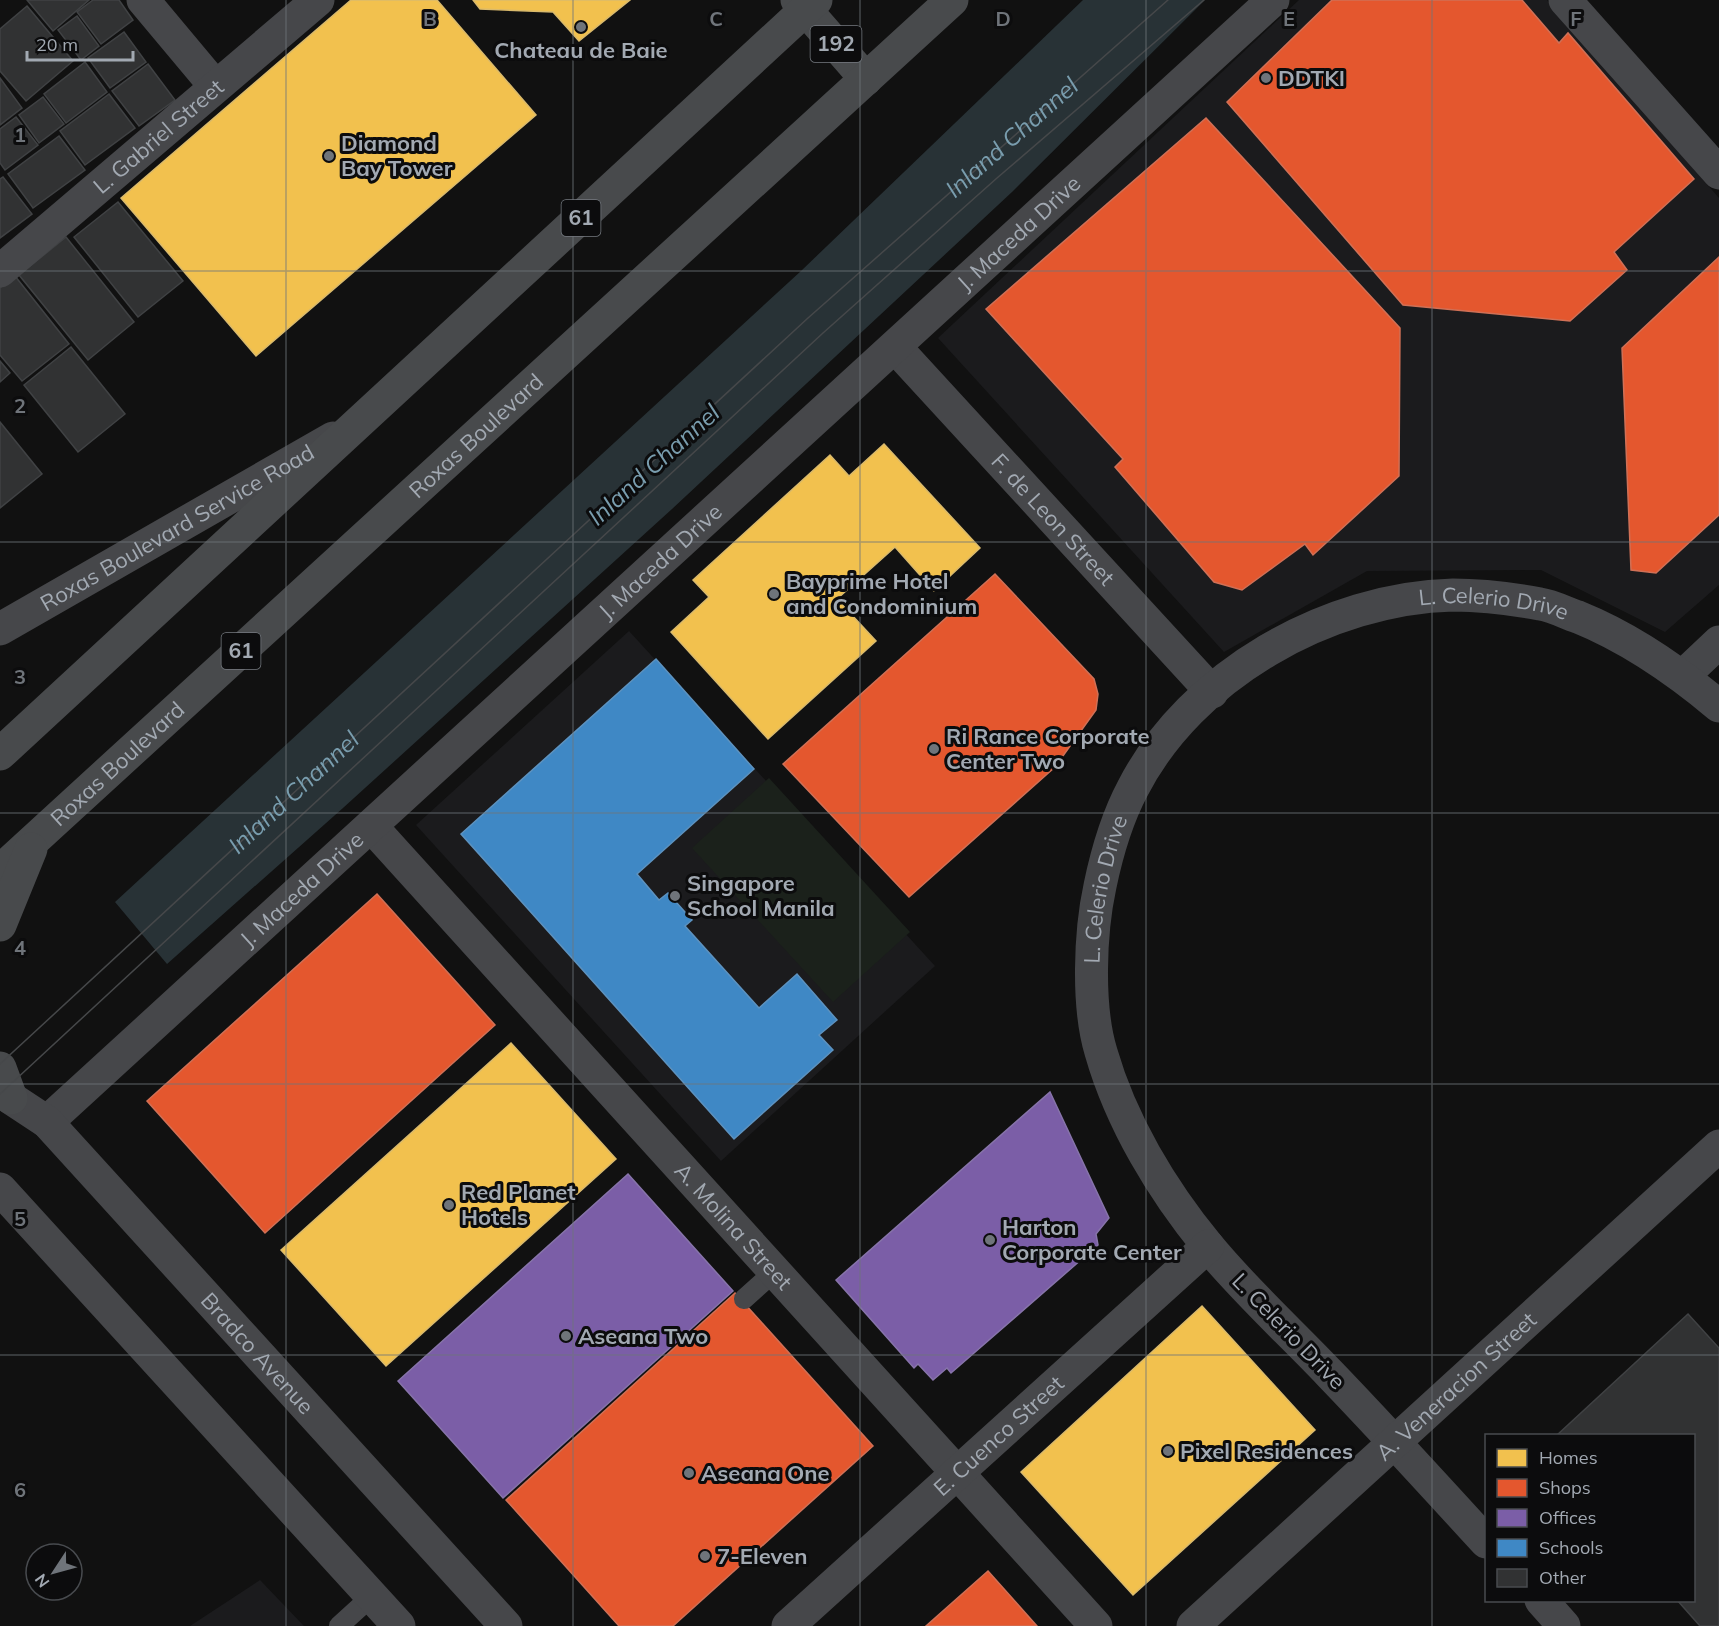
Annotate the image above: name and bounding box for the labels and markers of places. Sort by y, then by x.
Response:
marker: Chateau de Baie [574,20,588,34]
place label: Chateau de Baie [494,36,668,64]
place label: DDTKI [1278,64,1345,92]
marker: DDTKI [1259,71,1273,85]
place label: Diamond Bay Tower [341,129,453,182]
marker: Diamond Bay Tower [322,149,336,163]
place label: Bayprime Hotel and Condominium [786,567,977,620]
marker: Bayprime Hotel and Condominium [767,587,781,601]
place label: Ri Rance Corporate Center Two [946,722,1150,775]
marker: Ri Rance Corporate Center Two [927,742,941,756]
place label: Singapore School Manila [687,869,835,922]
marker: Singapore School Manila [668,889,682,903]
place label: Red Planet Hotels [461,1178,576,1231]
marker: Red Planet Hotels [442,1198,456,1212]
place label: Harton Corporate Center [1002,1213,1182,1266]
marker: Harton Corporate Center [983,1233,997,1247]
place label: Aseana Two [578,1322,708,1350]
marker: Aseana Two [559,1329,573,1343]
place label: Pixel Residences [1180,1437,1353,1465]
marker: Pixel Residences [1161,1444,1175,1458]
place label: Aseana One [701,1459,830,1487]
marker: Aseana One [682,1466,696,1480]
place label: 7-Eleven [717,1542,808,1570]
marker: 7-Eleven [698,1549,712,1563]

